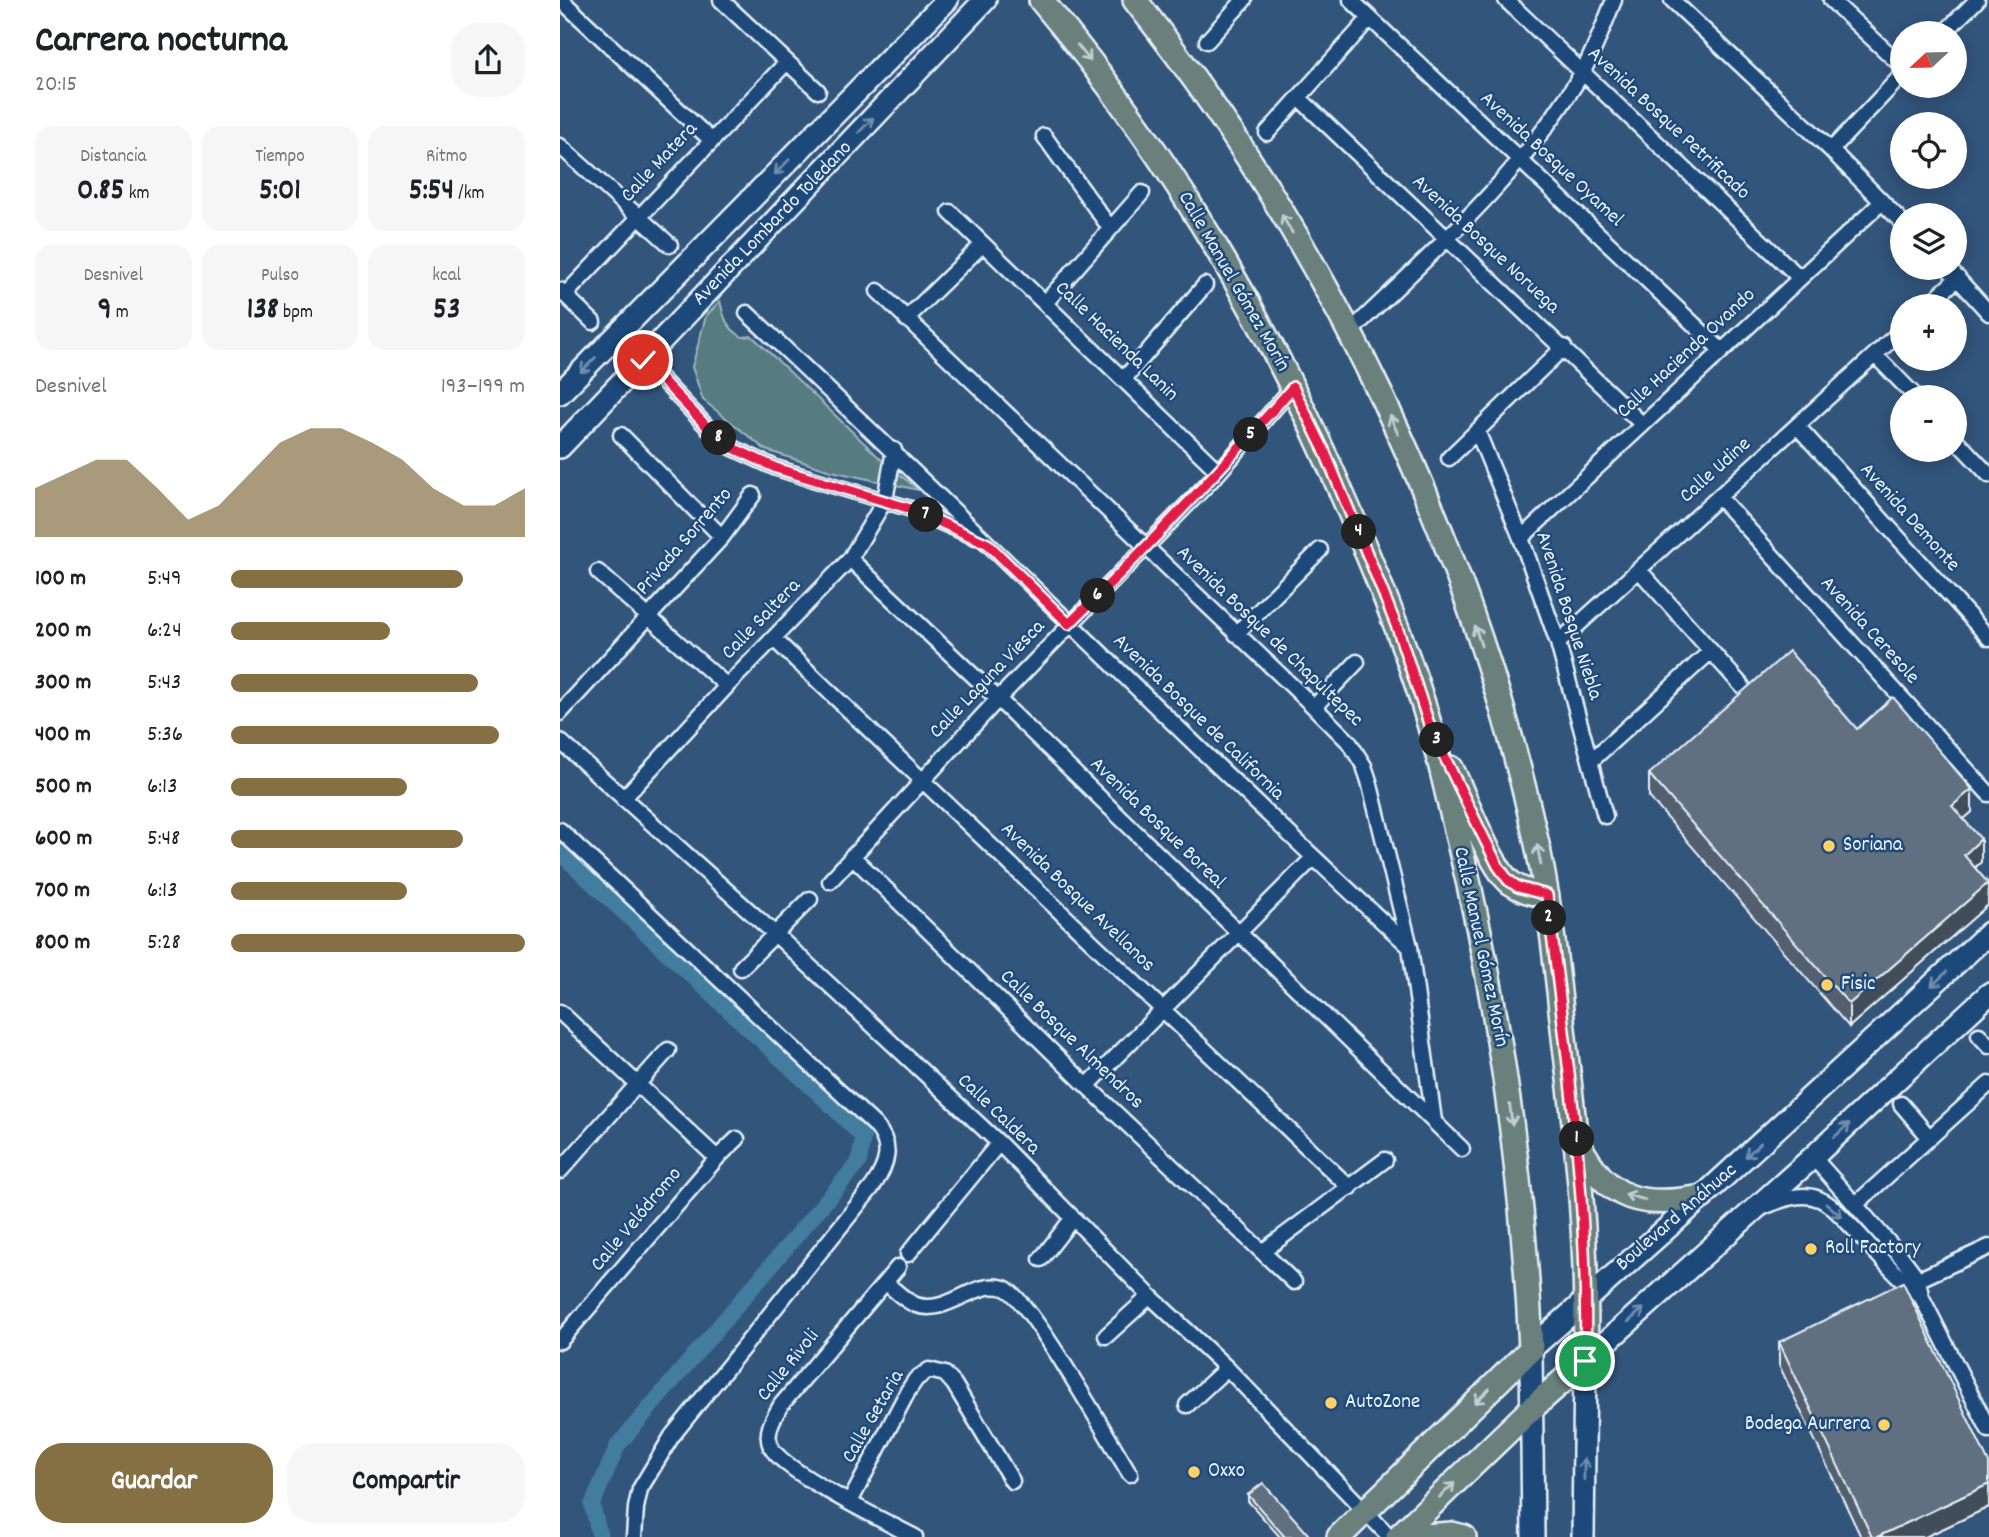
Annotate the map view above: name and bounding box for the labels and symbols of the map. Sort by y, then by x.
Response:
north arrow [1890,21,1967,98]
street label: Avenida Bosque Petrificado [1580,40,1756,208]
one-way arrow [1076,43,1092,61]
street label: Avenida Bosque Oyamel [1472,85,1630,235]
street label: Calle Matera [615,115,706,210]
one-way arrow [858,117,875,134]
street label: Avenida Lombardo Toledano [686,135,860,313]
one-way arrow [773,159,790,176]
street label: Avenida Bosque Noruega [1404,168,1567,323]
street label: Calle Manuel Gómez Morín [1169,186,1297,378]
one-way arrow [1280,214,1294,234]
street label: Calle Hacienda Lanin [1047,275,1185,409]
street label: Calle Hacienda Ovando [1611,282,1763,426]
pin [613,330,673,390]
one-way arrow [580,356,597,373]
one-way arrow [1387,414,1400,436]
pin: 5 [1234,418,1268,452]
pin: 8 [702,420,736,456]
street label: Calle Udine [1674,431,1758,511]
street label: Avenida Demonte [1852,457,1966,579]
street label: Privada Sorrento [630,481,740,603]
pin: 7 [908,498,944,532]
pin: 4 [1342,514,1376,550]
street label: Avenida Bosque Niebla [1527,528,1610,705]
street label: Avenida Bosque de Chapultepec [1169,539,1369,735]
street label: Avenida Ceresole [1812,570,1926,692]
street label: Calle Saltera [715,572,809,667]
pin: 6 [1080,578,1116,614]
street label: Calle Laguna Viesca [923,613,1054,746]
one-way arrow [1471,625,1483,647]
street label: Avenida Bosque de California [1105,628,1292,809]
pin: 3 [1420,722,1454,758]
street label: Avenida Bosque Boreal [1082,751,1232,897]
street label: Avenida Bosque Avellanos [993,816,1161,980]
place label: Soriana [1843,831,1904,861]
marker: Soriana [1821,838,1837,854]
street label: Calle Manuel Gómez Morín [1444,844,1516,1050]
one-way arrow [1532,844,1545,867]
pin: 2 [1532,900,1566,936]
street label: Calle Bosque Almendros [992,963,1150,1117]
place label: Fisic [1841,970,1875,1000]
one-way arrow [1931,971,1948,988]
marker: Fisic [1819,977,1835,993]
street label: Calle Caldera [949,1067,1047,1163]
one-way arrow [1504,1103,1517,1126]
pin: 1 [1560,1122,1594,1156]
one-way arrow [1833,1122,1850,1139]
one-way arrow [1744,1142,1762,1158]
street label: Boulevard Anáhuac [1610,1157,1744,1279]
street label: Calle Velódromo [584,1161,690,1279]
one-way arrow [1624,1190,1646,1203]
one-way arrow [1825,1202,1843,1218]
place label: Roll Factory [1825,1234,1921,1264]
marker: Roll Factory [1803,1241,1819,1257]
one-way arrow [1627,1307,1644,1324]
street label: Calle Rivoli [751,1323,828,1409]
pin [1555,1331,1615,1391]
street label: Calle Getaria [835,1364,913,1469]
one-way arrow [1473,1387,1490,1404]
place label: AutoZone [1345,1388,1420,1418]
marker: AutoZone [1323,1395,1339,1411]
place label: Bodega Aurrera [1745,1410,1871,1440]
marker: Bodega Aurrera [1876,1417,1892,1433]
place label: Oxxo [1208,1457,1245,1487]
one-way arrow [1578,1458,1591,1481]
marker: Oxxo [1186,1464,1202,1480]
one-way arrow [1439,1481,1456,1498]

